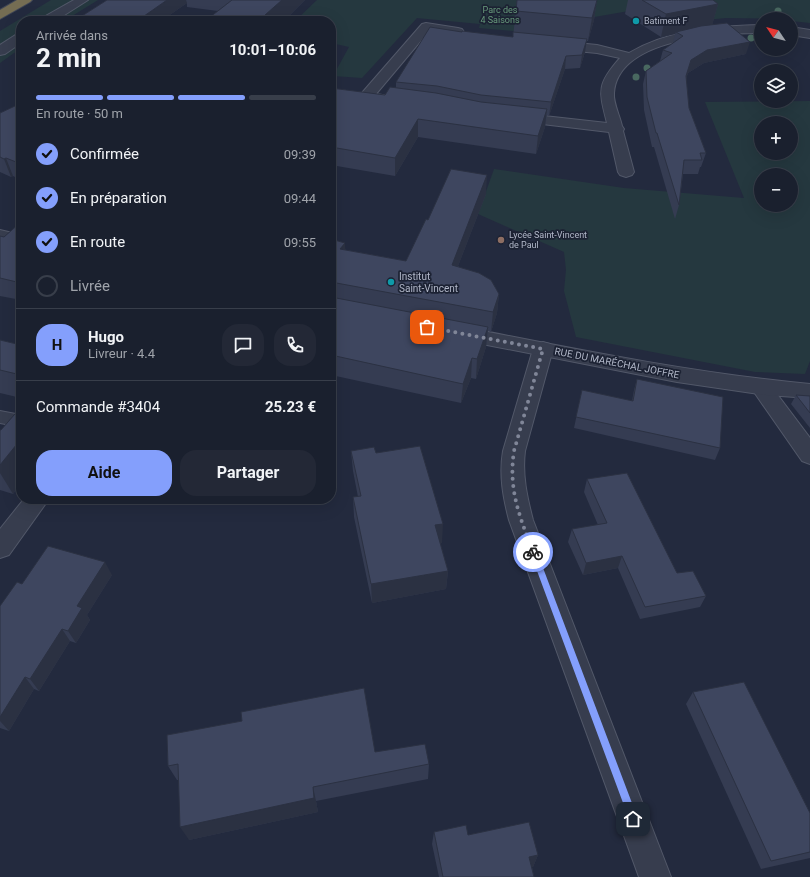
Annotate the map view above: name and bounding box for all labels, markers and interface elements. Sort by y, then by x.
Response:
park label: Parc des 4 Saisons [480,5,520,25]
north arrow [754,12,798,56]
map controls [754,12,798,212]
marker: Batiment F [631,16,641,26]
place label: Batiment F [644,16,687,26]
text: Arrivée dans [36,28,108,43]
text: 10:01–10:06 [229,41,316,59]
text: 2 min [36,43,101,73]
button: layers [754,64,798,108]
text: En route · 50 m [36,106,123,121]
button: + [754,116,798,160]
icon: check [36,143,58,165]
text: Confirmée [70,145,139,163]
text: 09:39 [284,147,316,162]
button: − [754,168,798,212]
icon: check [36,187,58,209]
text: En préparation [70,189,167,207]
text: 09:44 [284,191,316,206]
place label: Lycée Saint-Vincent de Paul [509,230,587,250]
icon: check [36,231,58,253]
text: En route [70,233,125,251]
text: 09:55 [284,235,316,250]
marker: Lycée Saint-Vincent de Paul [496,235,506,245]
place label: Institut Saint-Vincent [399,271,458,294]
text: Livrée [70,277,110,295]
marker: Institut Saint-Vincent [386,277,396,287]
pin [410,310,444,344]
icon: bag [416,316,438,338]
button: chat [222,324,264,366]
button: phone [274,324,316,366]
text: Hugo [88,328,124,346]
text: H [52,336,62,354]
street label: RUE DU MARÉCHAL JOFFRE [554,345,681,381]
text: Livreur · 4.4 [88,346,155,361]
text: Commande #3404 [36,398,160,416]
text: 25.23 € [265,398,316,416]
button: Aide [36,450,172,496]
button: Partager [180,450,316,496]
courier [513,532,553,572]
icon: bike [522,541,544,563]
pin [616,802,650,836]
icon: home [622,808,644,830]

